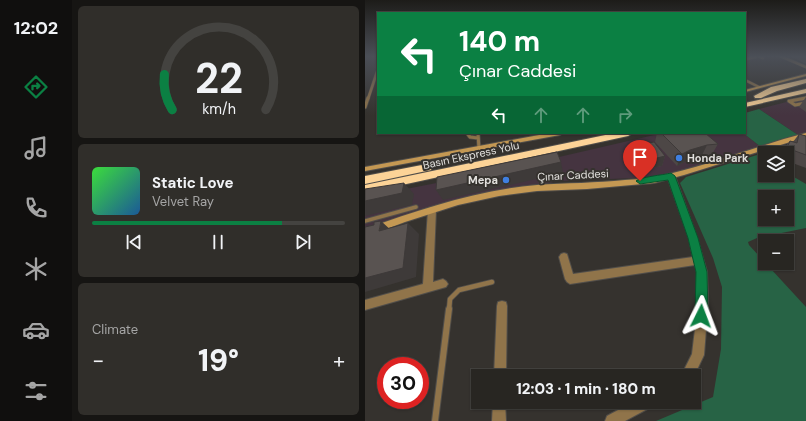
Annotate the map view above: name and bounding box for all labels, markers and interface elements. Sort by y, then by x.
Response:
text: 12:02 [14,16,58,40]
text: 140 m [459,23,540,60]
icon: left [393,28,445,80]
text: 22 [195,52,242,106]
text: Çınar Caddesi [459,59,576,83]
icon: directions [22,73,50,101]
text: km/h [202,100,235,118]
icon: left [488,104,510,126]
icon: ahead [530,104,552,126]
icon: ahead [572,104,594,126]
icon: right [614,104,636,126]
icon: music [22,134,50,162]
street label: Basın Ekspress Yolu [421,138,521,172]
pin [623,140,657,181]
icon: arrive [629,146,651,168]
map controls [758,146,794,270]
button: layers [758,146,794,182]
place label: Honda Park [687,151,749,165]
marker: Honda Park [674,153,684,163]
street label: Çınar Caddesi [537,166,609,184]
text: Static Love [152,173,233,193]
place label: Mepa [468,173,498,187]
marker: Mepa [501,175,511,185]
button: + [758,190,794,226]
text: Velvet Ray [152,193,214,210]
icon: phone [22,194,50,222]
icon: previous [123,231,145,253]
icon: pause [207,231,229,253]
icon: next [292,231,314,253]
button: − [758,234,794,270]
icon: climate [22,255,50,283]
position arrow [680,295,722,337]
icon: car [22,316,50,344]
text: Climate [92,321,138,338]
text: 19° [198,341,239,380]
text: − [92,346,104,375]
text: + [333,346,345,375]
speed limit sign: 30 [377,357,429,409]
icon: filters [22,377,50,405]
text: 12:03 · 1 min · 180 m [516,379,656,399]

